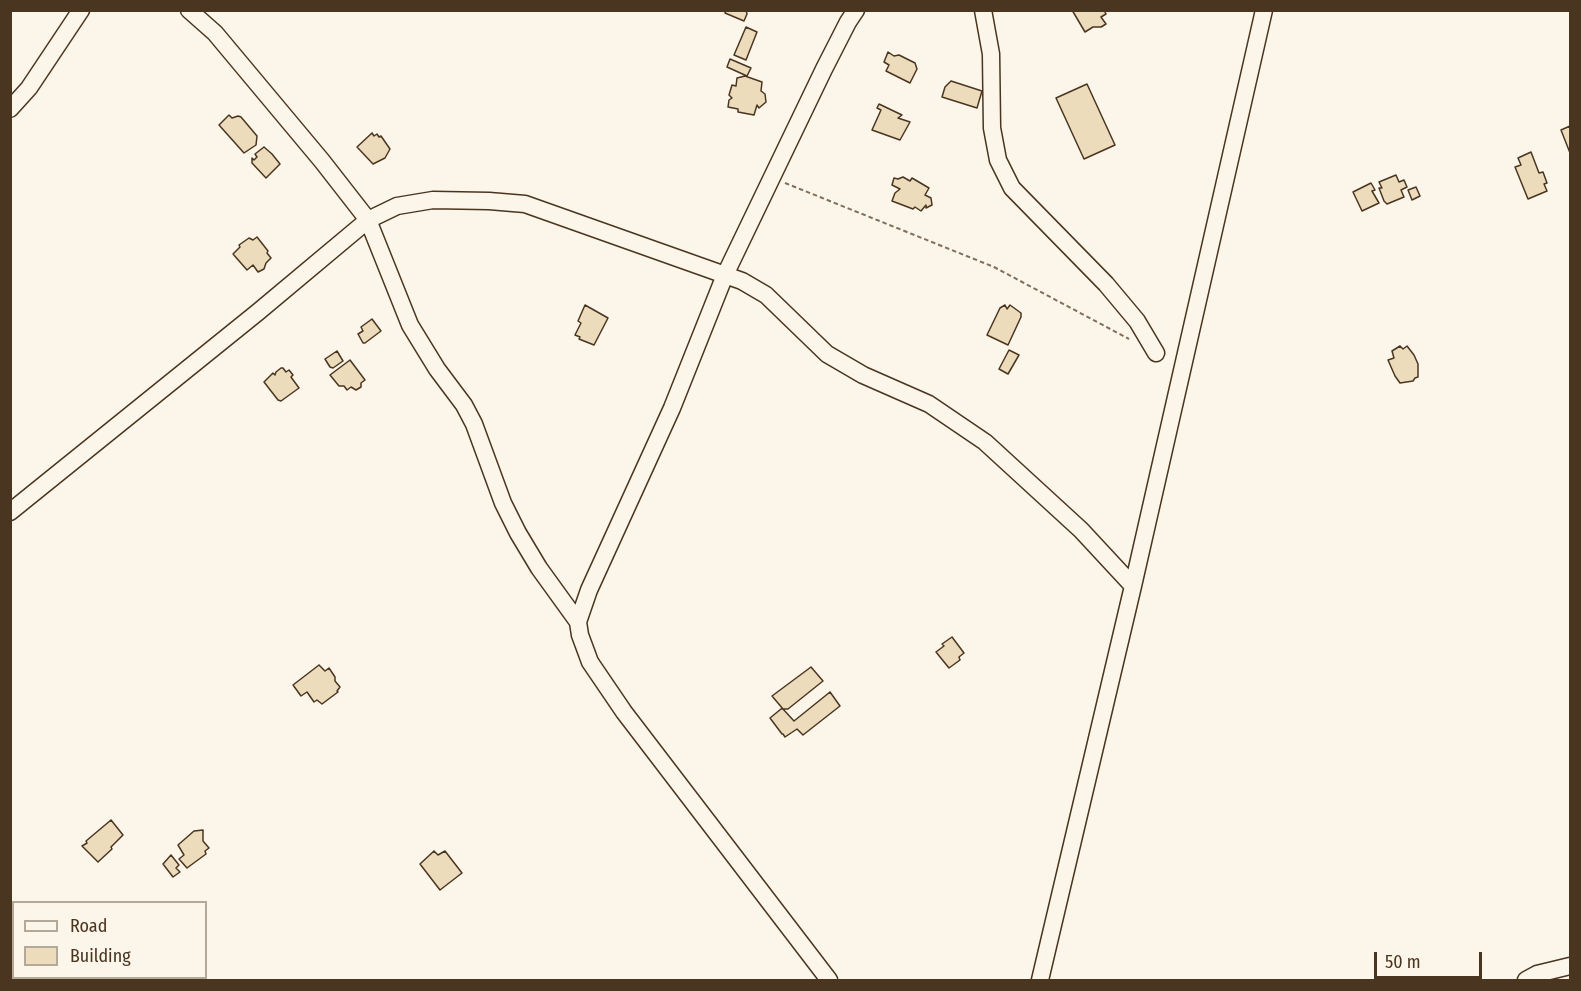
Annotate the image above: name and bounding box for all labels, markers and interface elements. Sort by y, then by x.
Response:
legend [12,901,207,979]
text: Road [70,915,107,937]
scale bar [1377,940,1485,978]
text: Building [70,945,131,967]
text: 50 m [1385,951,1421,973]

